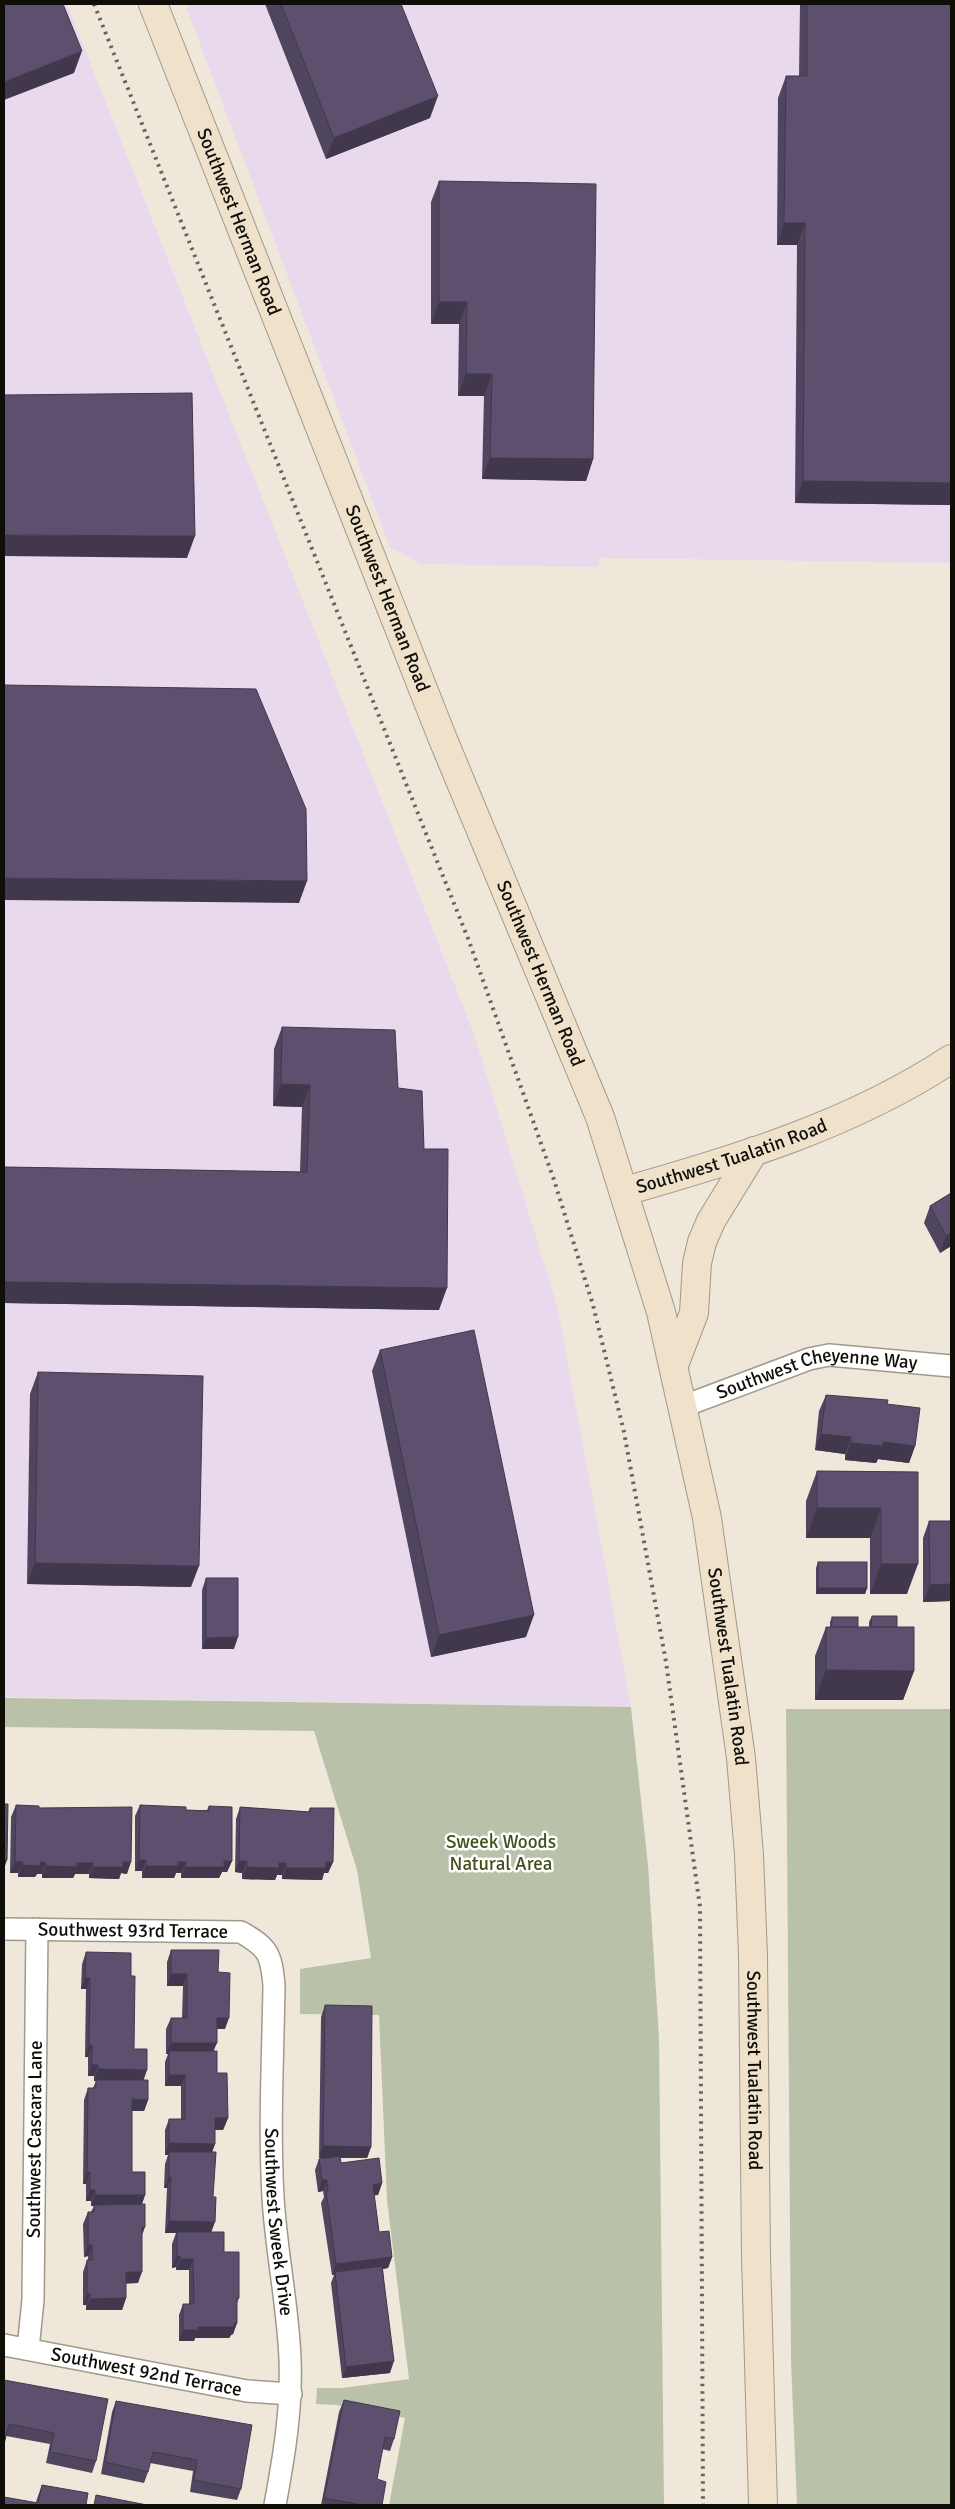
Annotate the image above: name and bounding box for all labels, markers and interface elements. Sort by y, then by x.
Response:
street label: Southwest Herman Road [191,125,287,319]
street label: Southwest Herman Road [340,501,435,696]
street label: Southwest Herman Road [491,877,590,1070]
street label: Southwest Tualatin Road [633,1113,831,1199]
street label: Southwest Cheyenne Way [713,1343,919,1405]
street label: Southwest Tualatin Road [702,1566,754,1767]
park label: Sweek Woods Natural Area [446,1830,556,1876]
street label: Southwest 93rd Terrace [38,1917,228,1944]
street label: Southwest Tualatin Road [741,1970,767,2170]
street label: Southwest Cascara Lane [22,2040,48,2238]
street label: Southwest Sweek Drive [259,2128,299,2317]
street label: Southwest 92nd Terrace [49,2342,244,2402]

